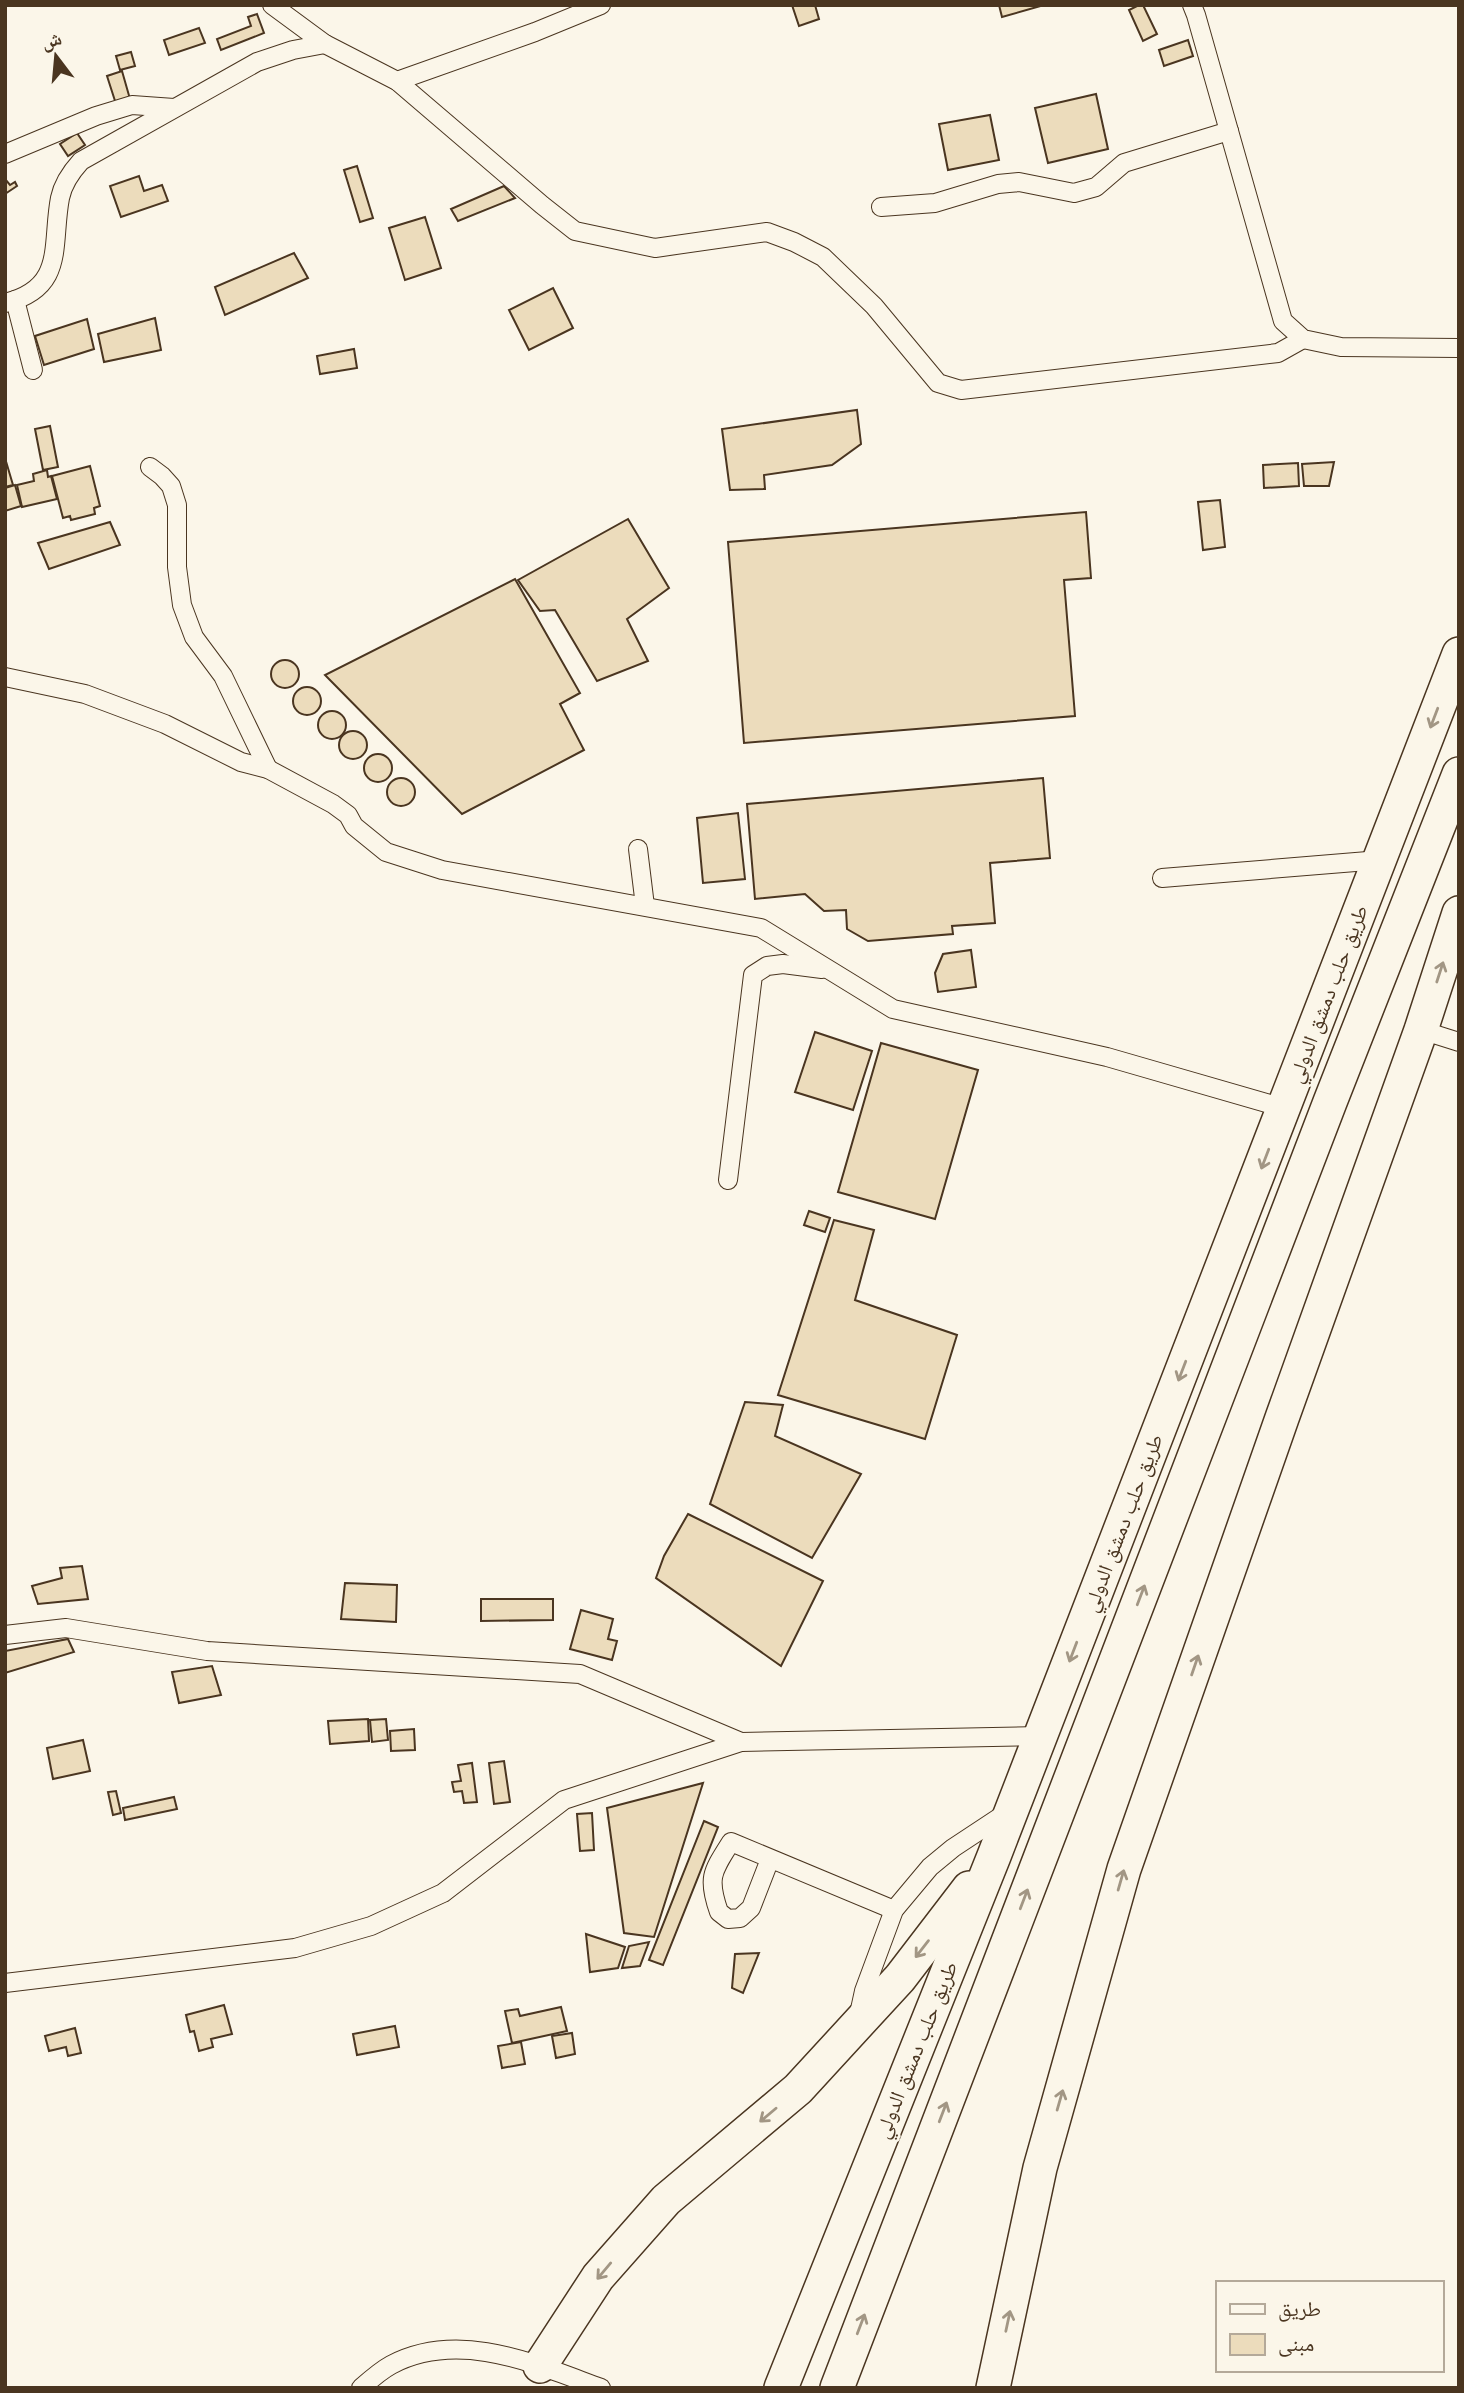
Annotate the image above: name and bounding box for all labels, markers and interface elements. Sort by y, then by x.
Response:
north arrow [21,21,91,91]
text: ش [38,25,65,55]
one-way arrow [1427,707,1440,728]
street label: طريق حلب دمشق الدولي [1281,901,1377,1088]
one-way arrow [1435,961,1447,983]
one-way arrow [1257,1148,1270,1169]
one-way arrow [1175,1360,1188,1381]
street label: طريق حلب دمشق الدولي [1076,1430,1172,1617]
one-way arrow [1136,1585,1148,1607]
one-way arrow [1066,1640,1079,1662]
one-way arrow [1190,1655,1202,1677]
one-way arrow [1115,1870,1128,1892]
one-way arrow [1019,1889,1032,1911]
one-way arrow [915,1939,930,1958]
street label: طريق حلب دمشق الدولي [868,1957,966,2144]
one-way arrow [1054,2089,1067,2111]
one-way arrow [937,2101,950,2123]
one-way arrow [759,2107,777,2123]
one-way arrow [596,2262,611,2280]
legend [1216,2281,1443,2372]
text: طريق [1278,2295,1321,2322]
one-way arrow [1001,2310,1015,2333]
one-way arrow [856,2314,869,2335]
text: مبنى [1278,2330,1314,2357]

